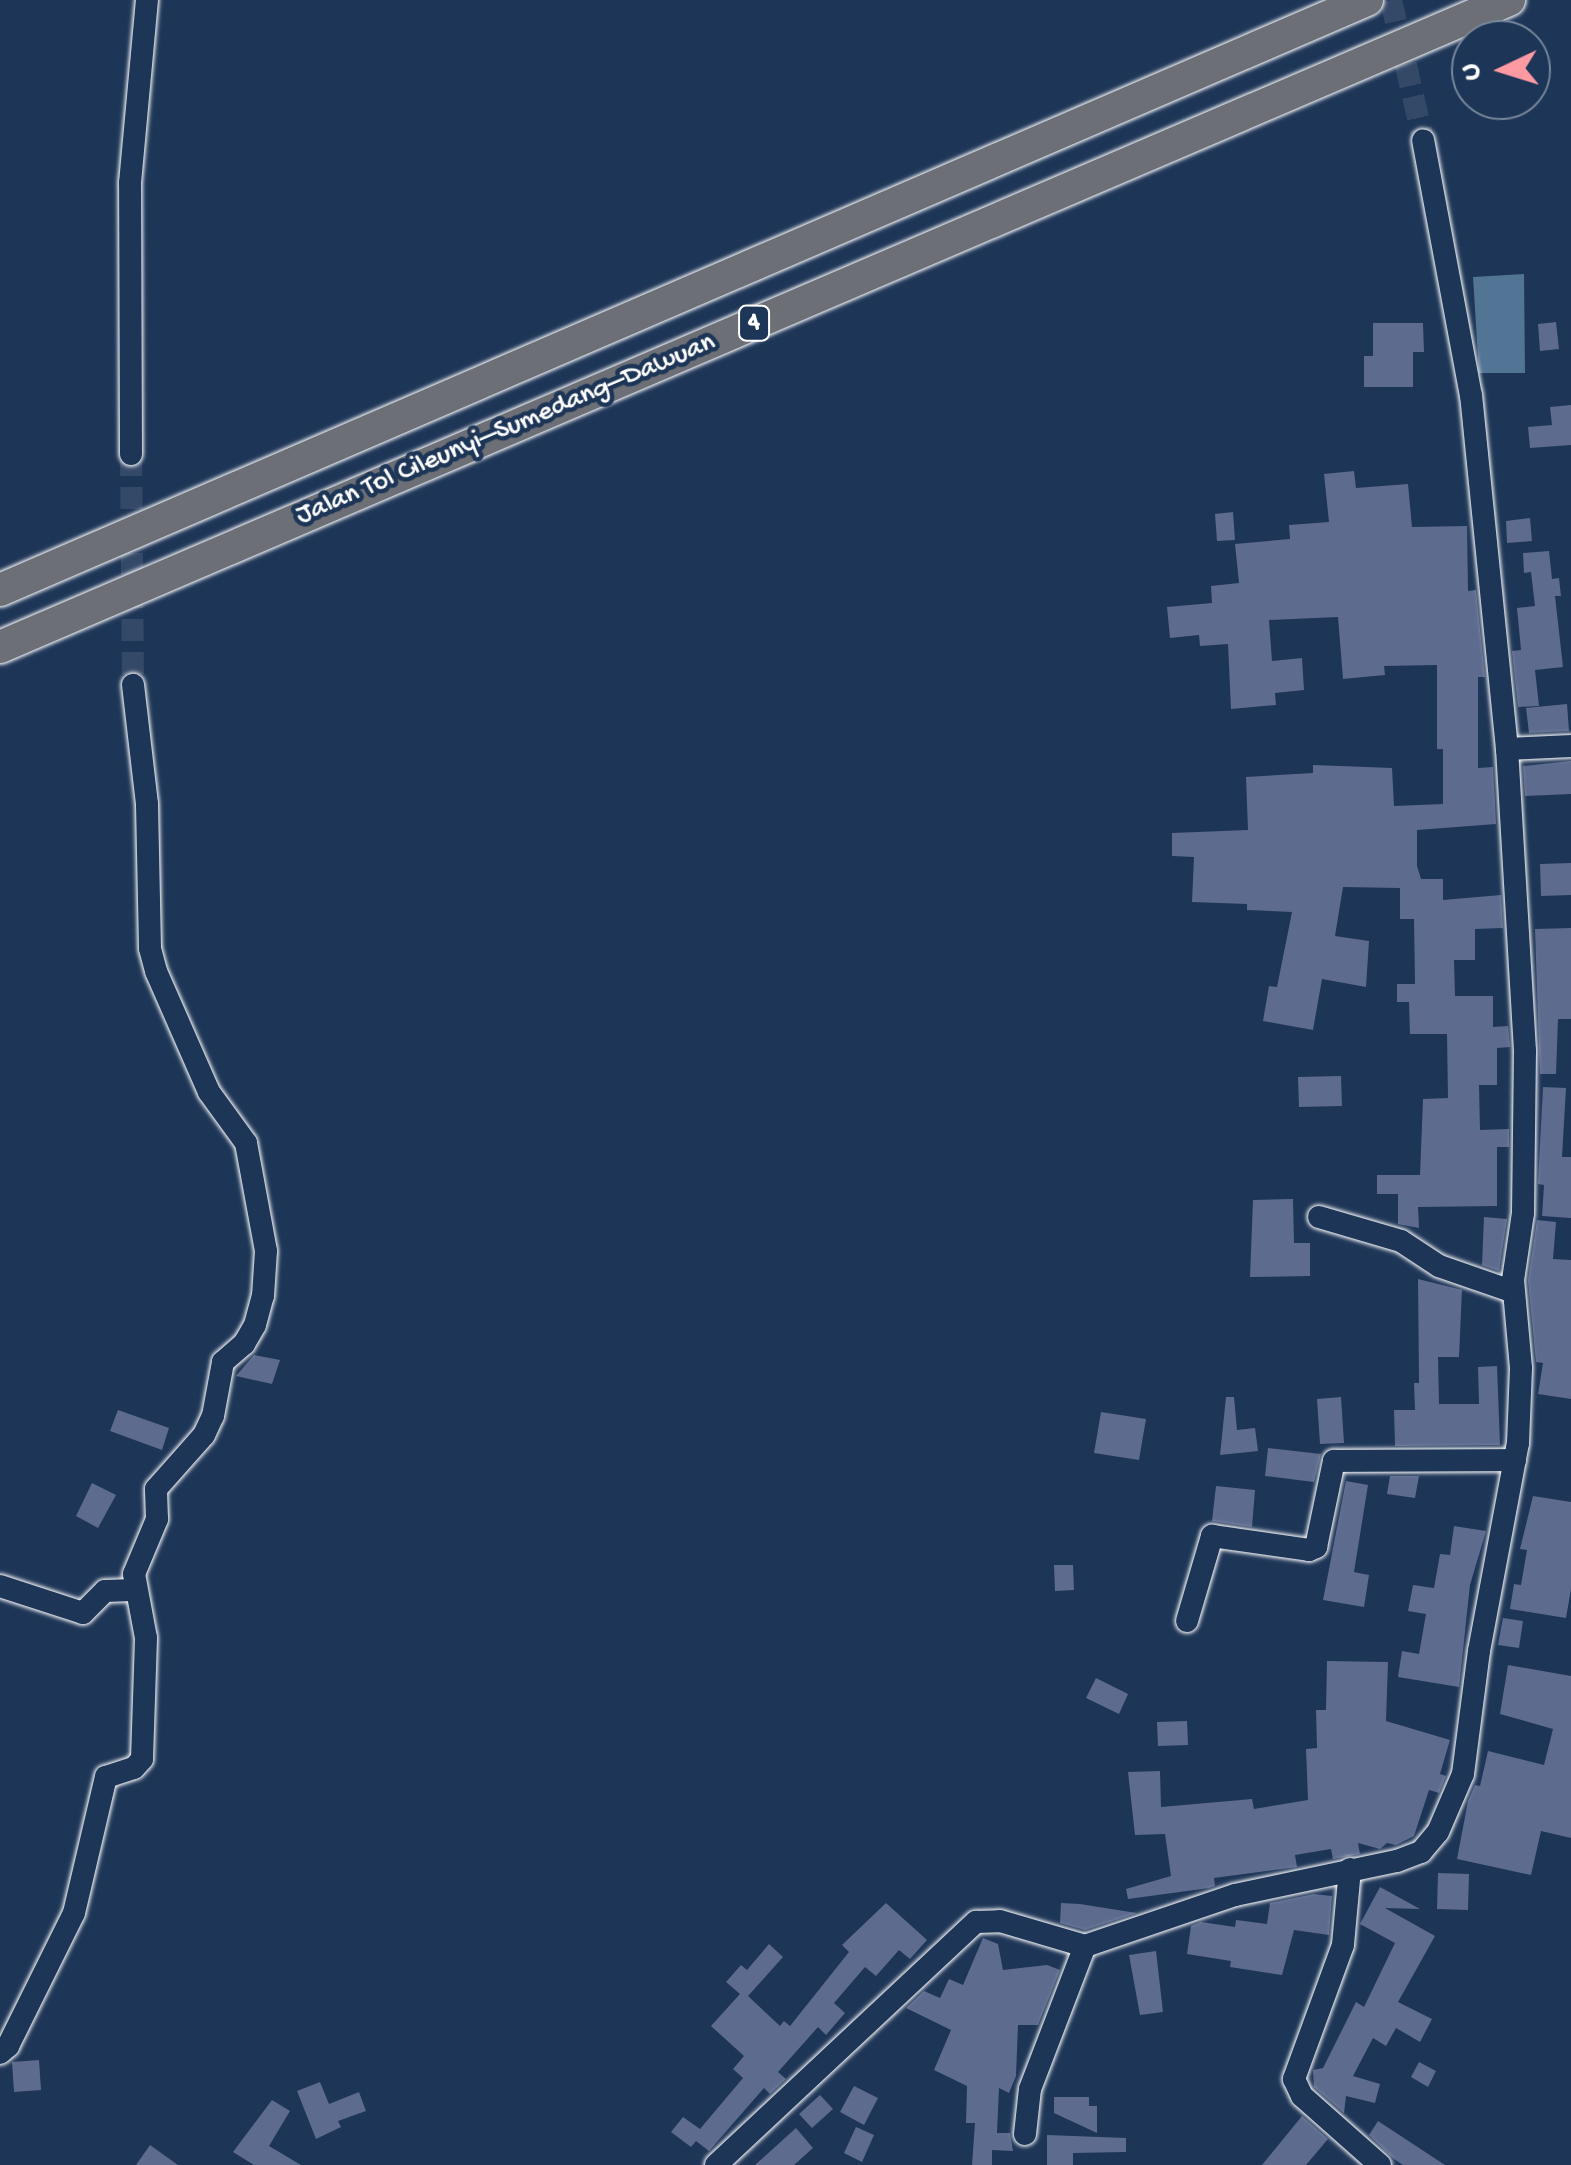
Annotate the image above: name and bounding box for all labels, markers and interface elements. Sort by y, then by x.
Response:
north arrow [1451,20,1551,120]
text: U [1456,63,1490,81]
road number: 4 [736,303,772,343]
street label: Jalan Tol Cileunyi–Sumedang–Dawuan [292,326,720,534]

